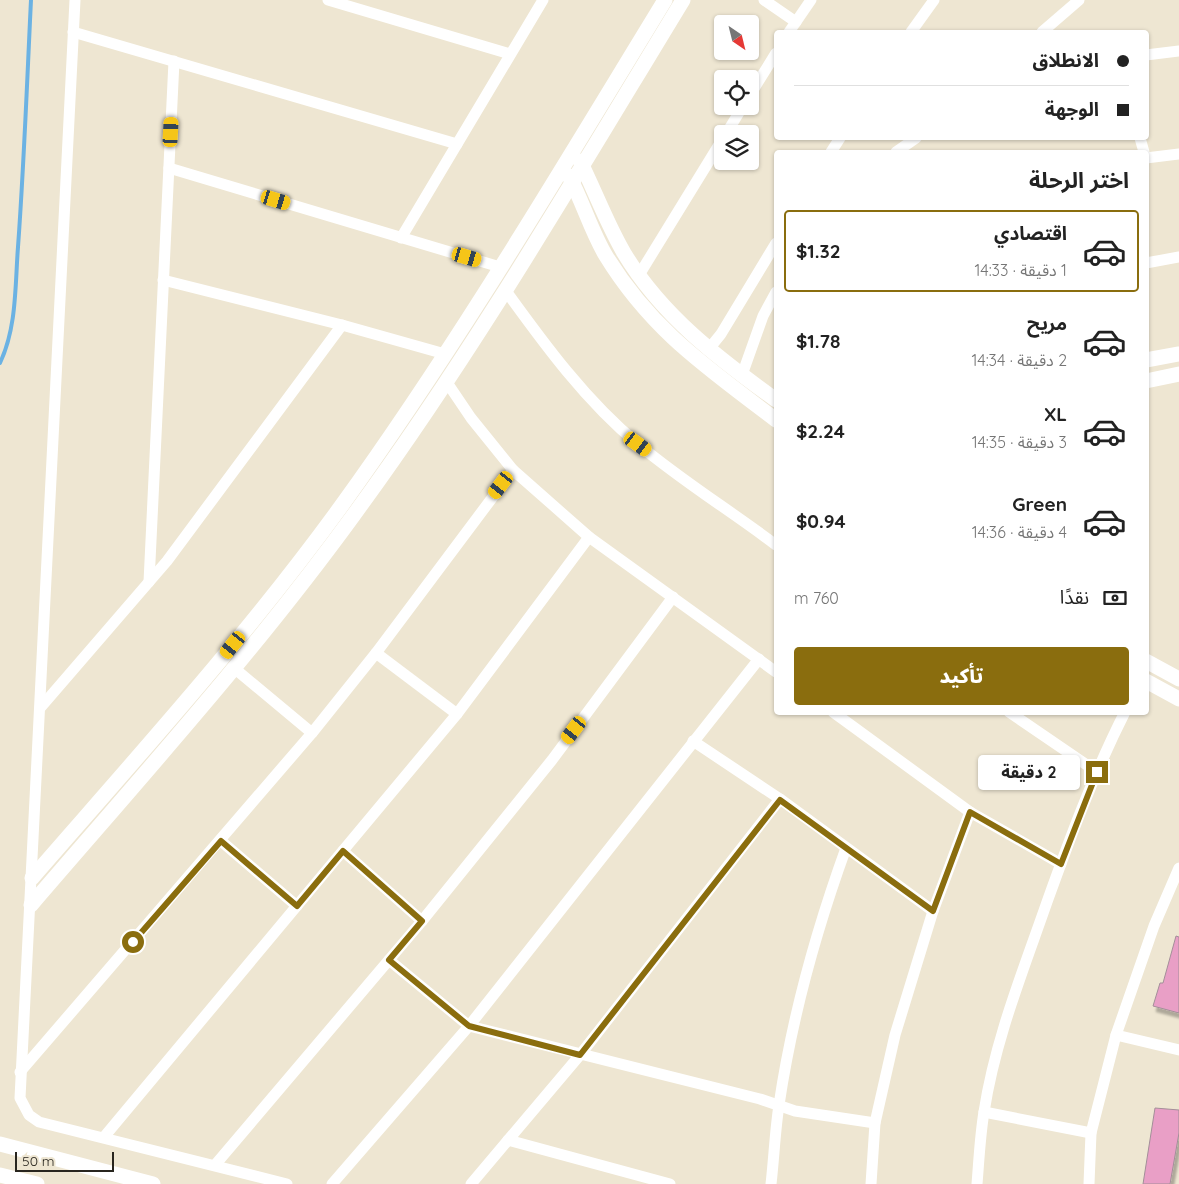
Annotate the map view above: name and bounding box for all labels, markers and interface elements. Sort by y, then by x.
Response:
north arrow [714,15,759,60]
map controls [714,15,759,170]
text: الانطلاق [1033,48,1099,72]
button: locate [714,70,759,115]
text: الوجهة [1045,97,1099,121]
car [162,117,179,147]
button: layers [714,125,759,170]
text: اختر الرحلة [1029,166,1129,194]
car [259,188,292,212]
text: اقتصادي [994,221,1067,245]
icon: car [1082,229,1127,274]
text: $1.32 [796,239,840,263]
car [450,246,483,268]
text: 1 دقيقة · 14:33 [975,260,1067,280]
text: مريح [1027,311,1067,335]
icon: car [1082,319,1127,364]
text: $1.78 [796,329,840,353]
text: 2 دقيقة · 14:34 [972,350,1067,370]
text: XL [1044,402,1067,426]
icon: car [1082,409,1127,454]
text: $2.24 [796,419,845,443]
car [621,429,654,459]
text: 3 دقيقة · 14:35 [972,432,1067,452]
car [485,469,516,501]
text: Green [1012,492,1067,516]
icon: car [1082,499,1127,544]
text: $0.94 [796,509,846,533]
text: 4 دقيقة · 14:36 [972,522,1067,542]
icon: cash [1101,584,1129,612]
text: نقدًا [1060,585,1089,609]
text: 760 m [794,588,839,608]
car [217,629,248,661]
button: تأكيد [794,647,1129,705]
car [558,714,589,746]
callout: 2 دقيقة [977,754,1080,790]
route end [1086,761,1108,783]
text: 2 دقيقة [1001,762,1057,782]
route start [122,931,144,953]
scale bar [15,1149,114,1172]
text: 50 m [22,1152,55,1170]

